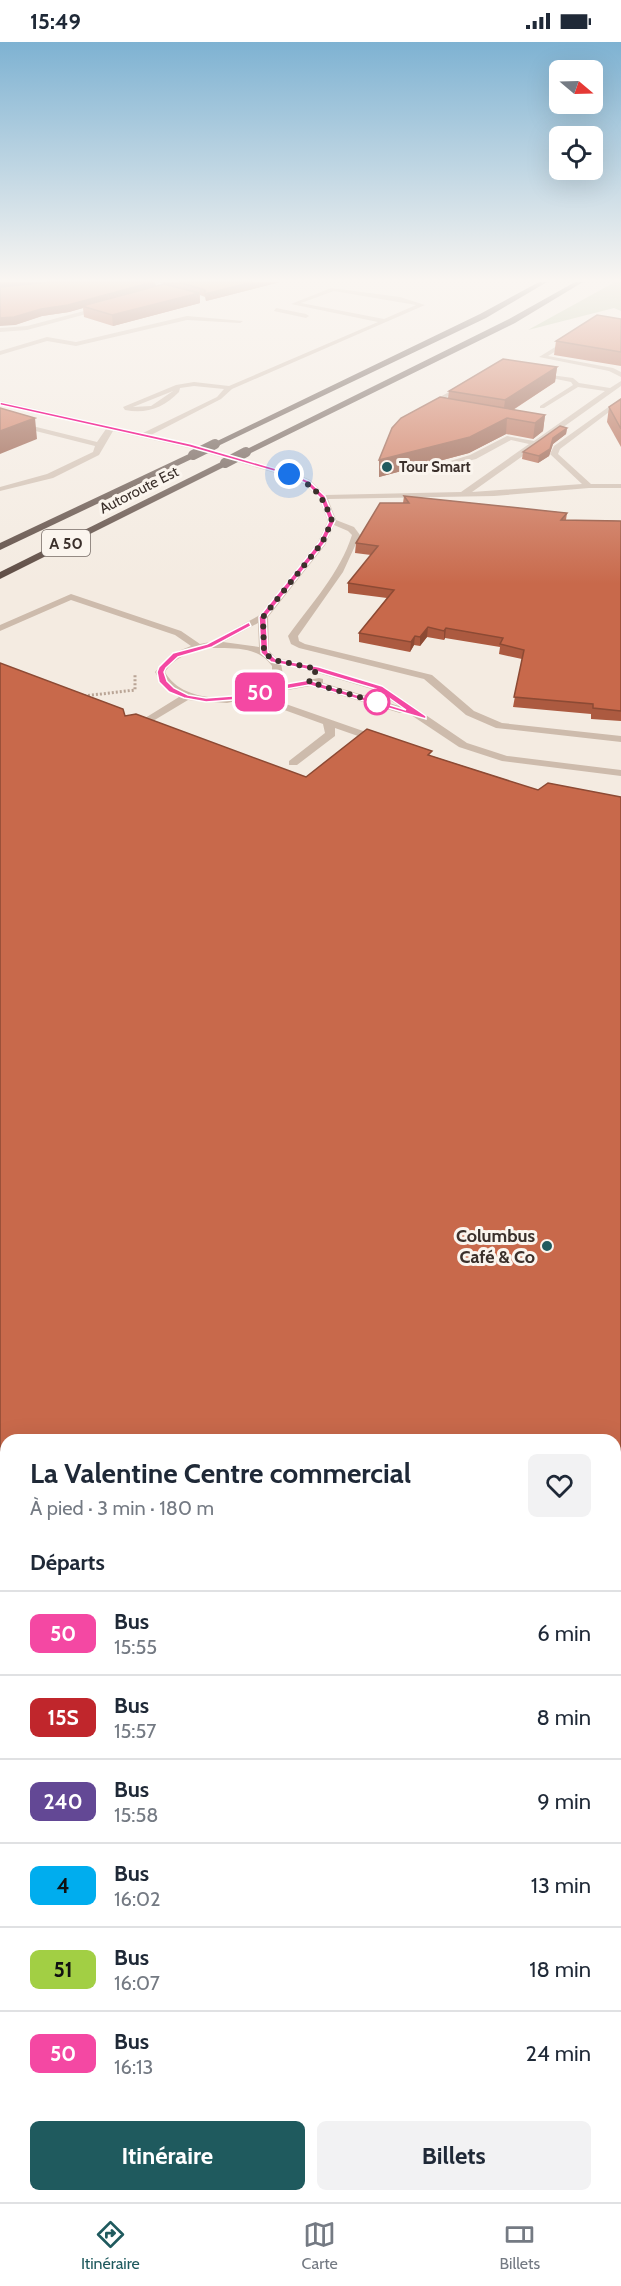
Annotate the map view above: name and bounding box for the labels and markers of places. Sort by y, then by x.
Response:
place label: Tour Smart [399,458,471,476]
marker: Tour Smart [380,460,394,474]
unlabelled marker [364,689,390,715]
place label: Columbus Café & Co [456,1225,535,1268]
marker: Columbus Café & Co [540,1239,554,1253]

